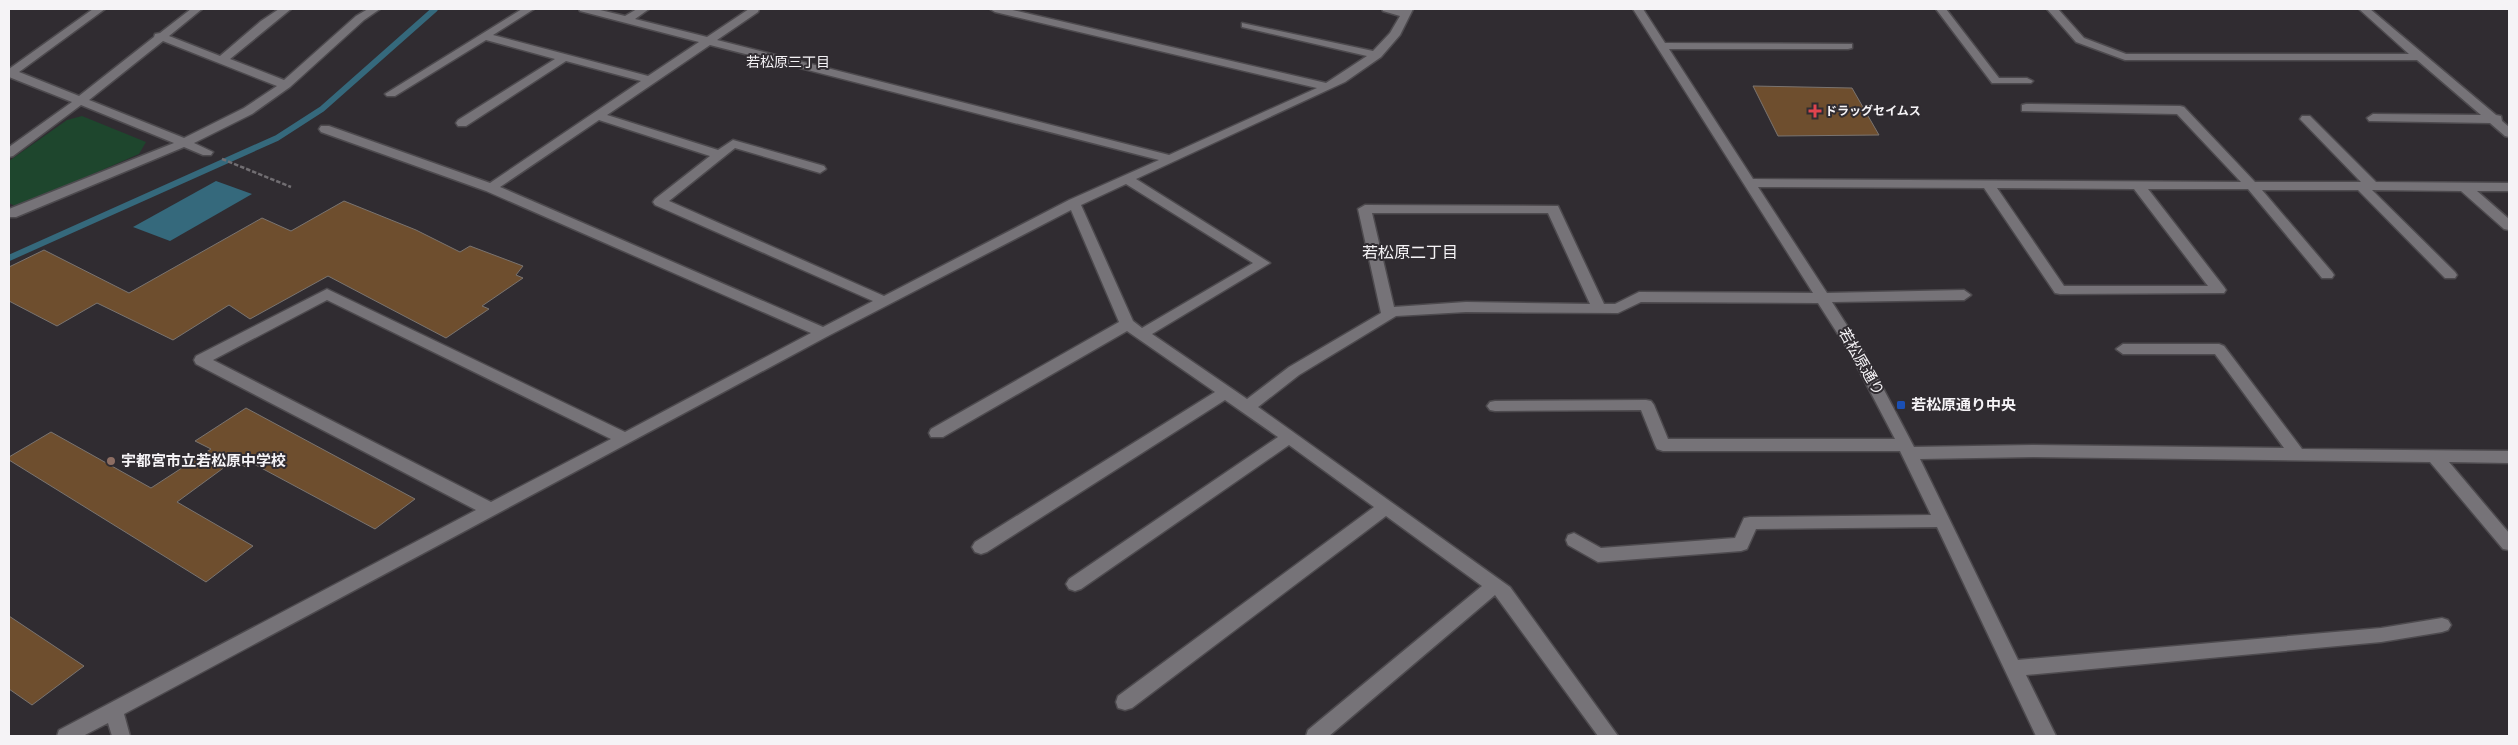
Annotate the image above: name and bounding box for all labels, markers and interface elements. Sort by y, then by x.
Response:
district label: 若松原三丁目 [746,54,830,71]
place label: ドラッグセイムス [1825,104,1921,119]
marker: ドラッグセイムス [1809,105,1821,117]
district label: 若松原二丁目 [1362,244,1458,263]
street label: 若松原通り [1834,325,1888,399]
place label: 若松原通り中央 [1911,396,2016,415]
marker: 若松原通り中央 [1895,399,1907,411]
place label: 宇都宮市立若松原中学校 [121,452,286,471]
marker: 宇都宮市立若松原中学校 [105,455,117,467]

